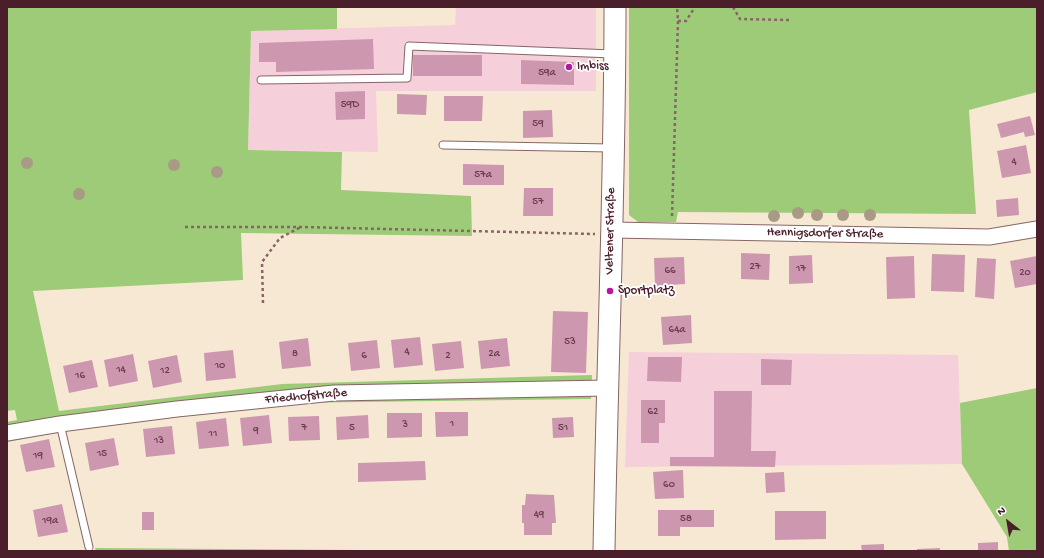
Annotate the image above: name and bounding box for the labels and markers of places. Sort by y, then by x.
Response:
place label: Imbiss [577,59,609,75]
marker: Imbiss [564,62,574,72]
place label: Sportplatz [618,283,675,299]
marker: Sportplatz [605,286,615,296]

